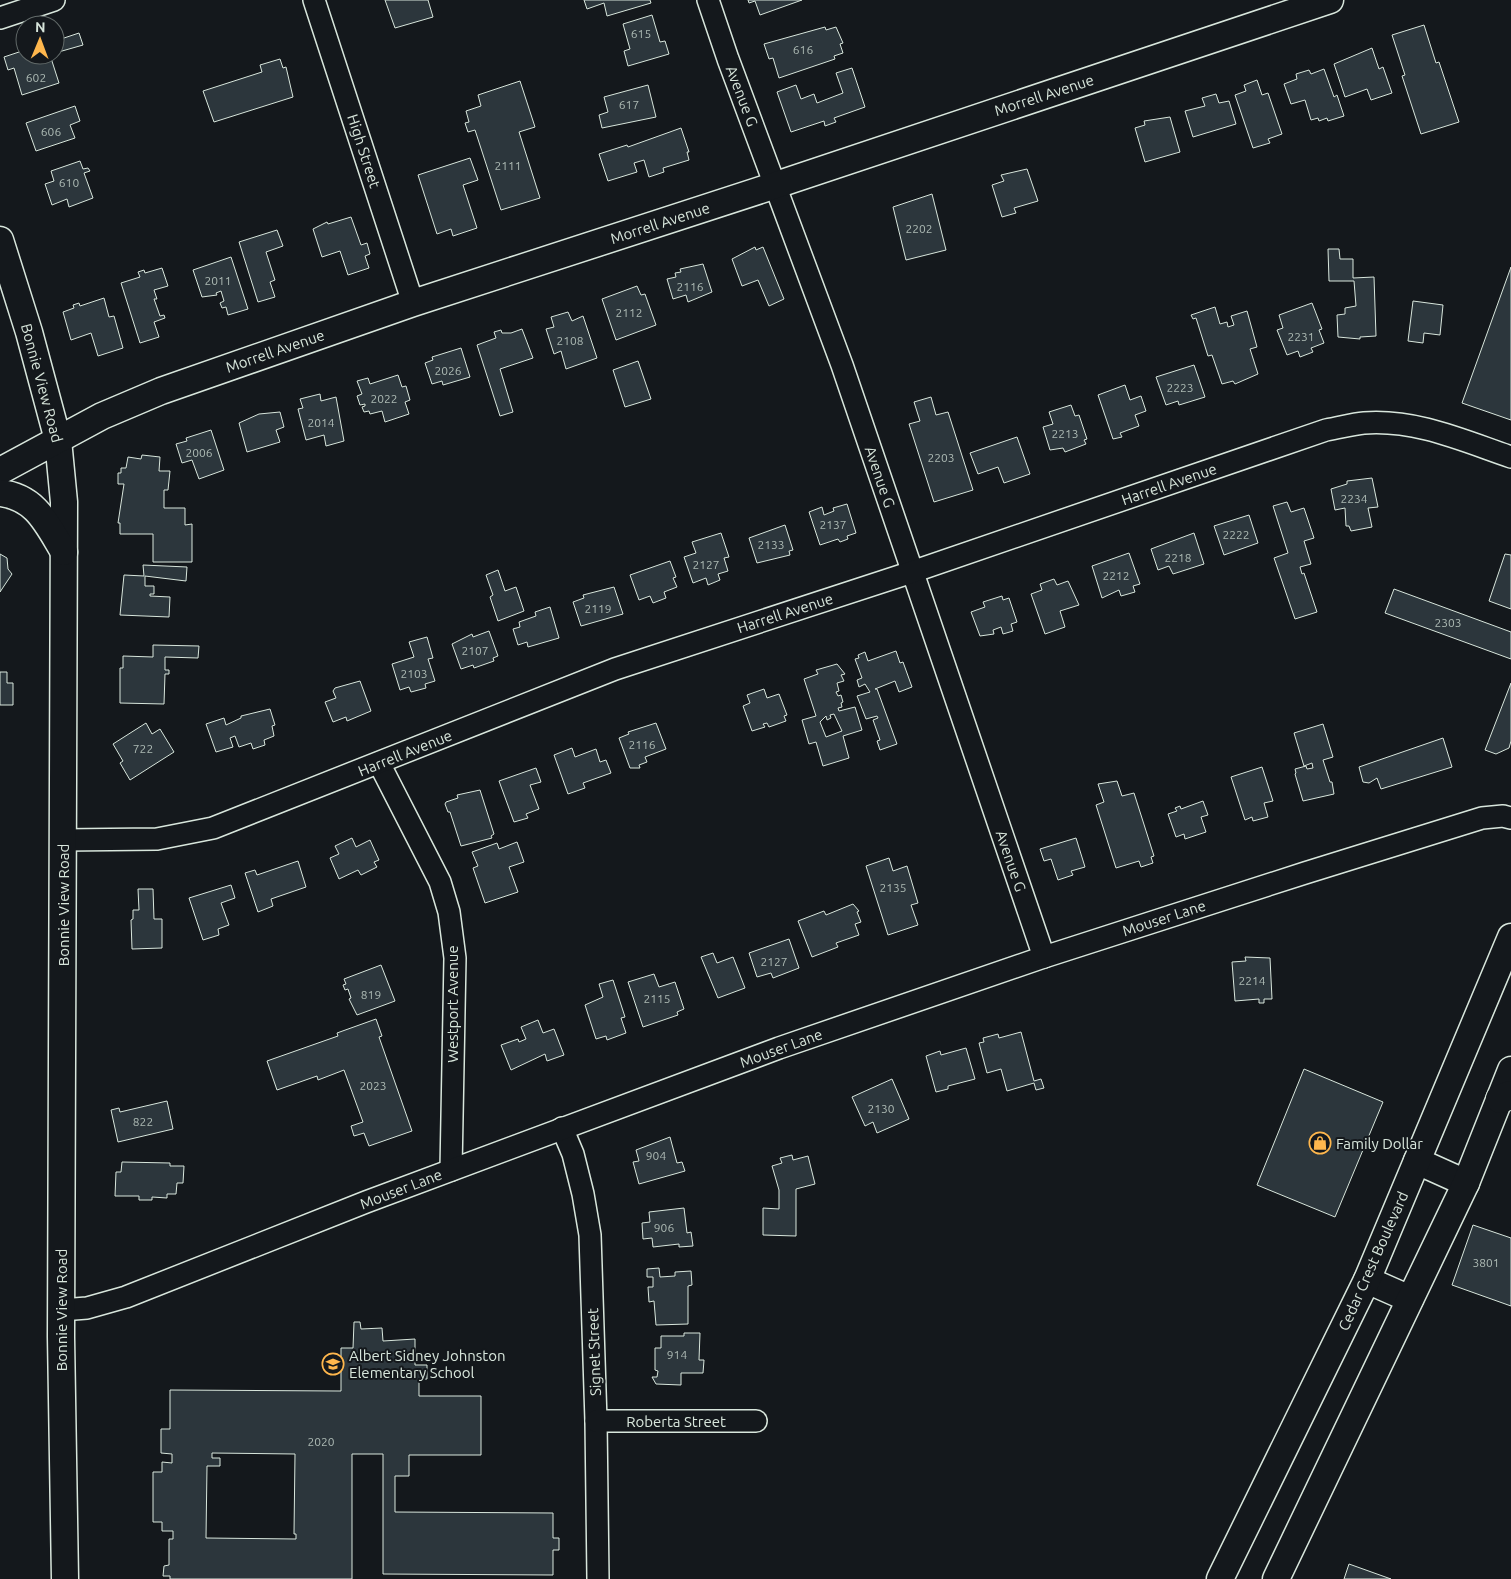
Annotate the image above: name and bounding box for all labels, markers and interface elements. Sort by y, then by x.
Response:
north arrow [15,15,65,65]
text: N [35,19,46,35]
house number: 615 [631,27,651,40]
house number: 616 [793,43,813,56]
street label: Avenue G [723,63,761,129]
house number: 602 [26,71,46,84]
street label: Morrell Avenue [992,71,1096,119]
house number: 617 [619,98,639,111]
street label: High Street [344,112,384,190]
house number: 606 [41,125,61,138]
house number: 2111 [494,159,522,172]
house number: 610 [59,176,79,189]
street label: Morrell Avenue [608,199,712,247]
house number: 2202 [905,222,933,235]
house number: 2011 [204,274,232,287]
house number: 2116 [676,280,704,293]
house number: 2112 [615,306,643,319]
street label: Bonnie View Road [18,322,66,444]
street label: Morrell Avenue [223,326,327,376]
house number: 2231 [1287,330,1315,343]
house number: 2108 [556,334,584,347]
house number: 2026 [434,364,462,377]
house number: 2223 [1166,381,1194,394]
house number: 2022 [370,392,398,405]
house number: 2014 [307,416,335,429]
house number: 2213 [1051,427,1079,440]
street label: Avenue G [862,444,898,510]
house number: 2006 [185,446,213,459]
house number: 2203 [927,451,955,464]
street label: Harrell Avenue [1119,460,1219,508]
house number: 2234 [1340,492,1368,505]
house number: 2137 [819,518,847,531]
house number: 2222 [1222,528,1250,541]
house number: 2133 [757,538,785,551]
house number: 2218 [1164,551,1192,564]
house number: 2127 [692,558,720,571]
house number: 2212 [1102,569,1130,582]
street label: Harrell Avenue [735,590,835,636]
house number: 2119 [584,602,612,615]
house number: 2303 [1434,616,1462,629]
house number: 2107 [461,644,489,657]
house number: 2103 [400,667,428,680]
street label: Harrell Avenue [356,726,454,780]
house number: 2116 [628,738,656,751]
house number: 722 [133,742,153,755]
street label: Avenue G [993,828,1029,894]
street label: Bonnie View Road [55,844,72,966]
house number: 2135 [879,881,907,894]
street label: Mouser Lane [1120,897,1208,939]
street label: Westport Avenue [444,945,461,1063]
house number: 2127 [760,955,788,968]
house number: 2214 [1238,974,1266,987]
house number: 819 [361,988,381,1001]
house number: 2115 [643,992,671,1005]
street label: Mouser Lane [737,1025,825,1071]
house number: 2023 [359,1079,387,1092]
house number: 2130 [867,1102,895,1115]
house number: 822 [133,1115,153,1128]
shop icon: Family Dollar [1308,1131,1332,1155]
place label: Family Dollar [1336,1135,1423,1152]
house number: 904 [646,1149,666,1162]
street label: Mouser Lane [358,1166,444,1212]
street label: Cedar Crest Boulevard [1335,1189,1411,1333]
house number: 906 [654,1221,674,1234]
street label: Bonnie View Road [53,1249,70,1371]
house number: 3801 [1472,1256,1500,1269]
street label: Signet Street [584,1308,604,1396]
place label: Albert Sidney Johnston Elementary School [349,1347,506,1381]
house number: 914 [667,1348,687,1361]
school or university icon: Albert Sidney Johnston Elementary School [321,1352,345,1376]
street label: Roberta Street [626,1413,726,1430]
house number: 2020 [307,1435,335,1448]

